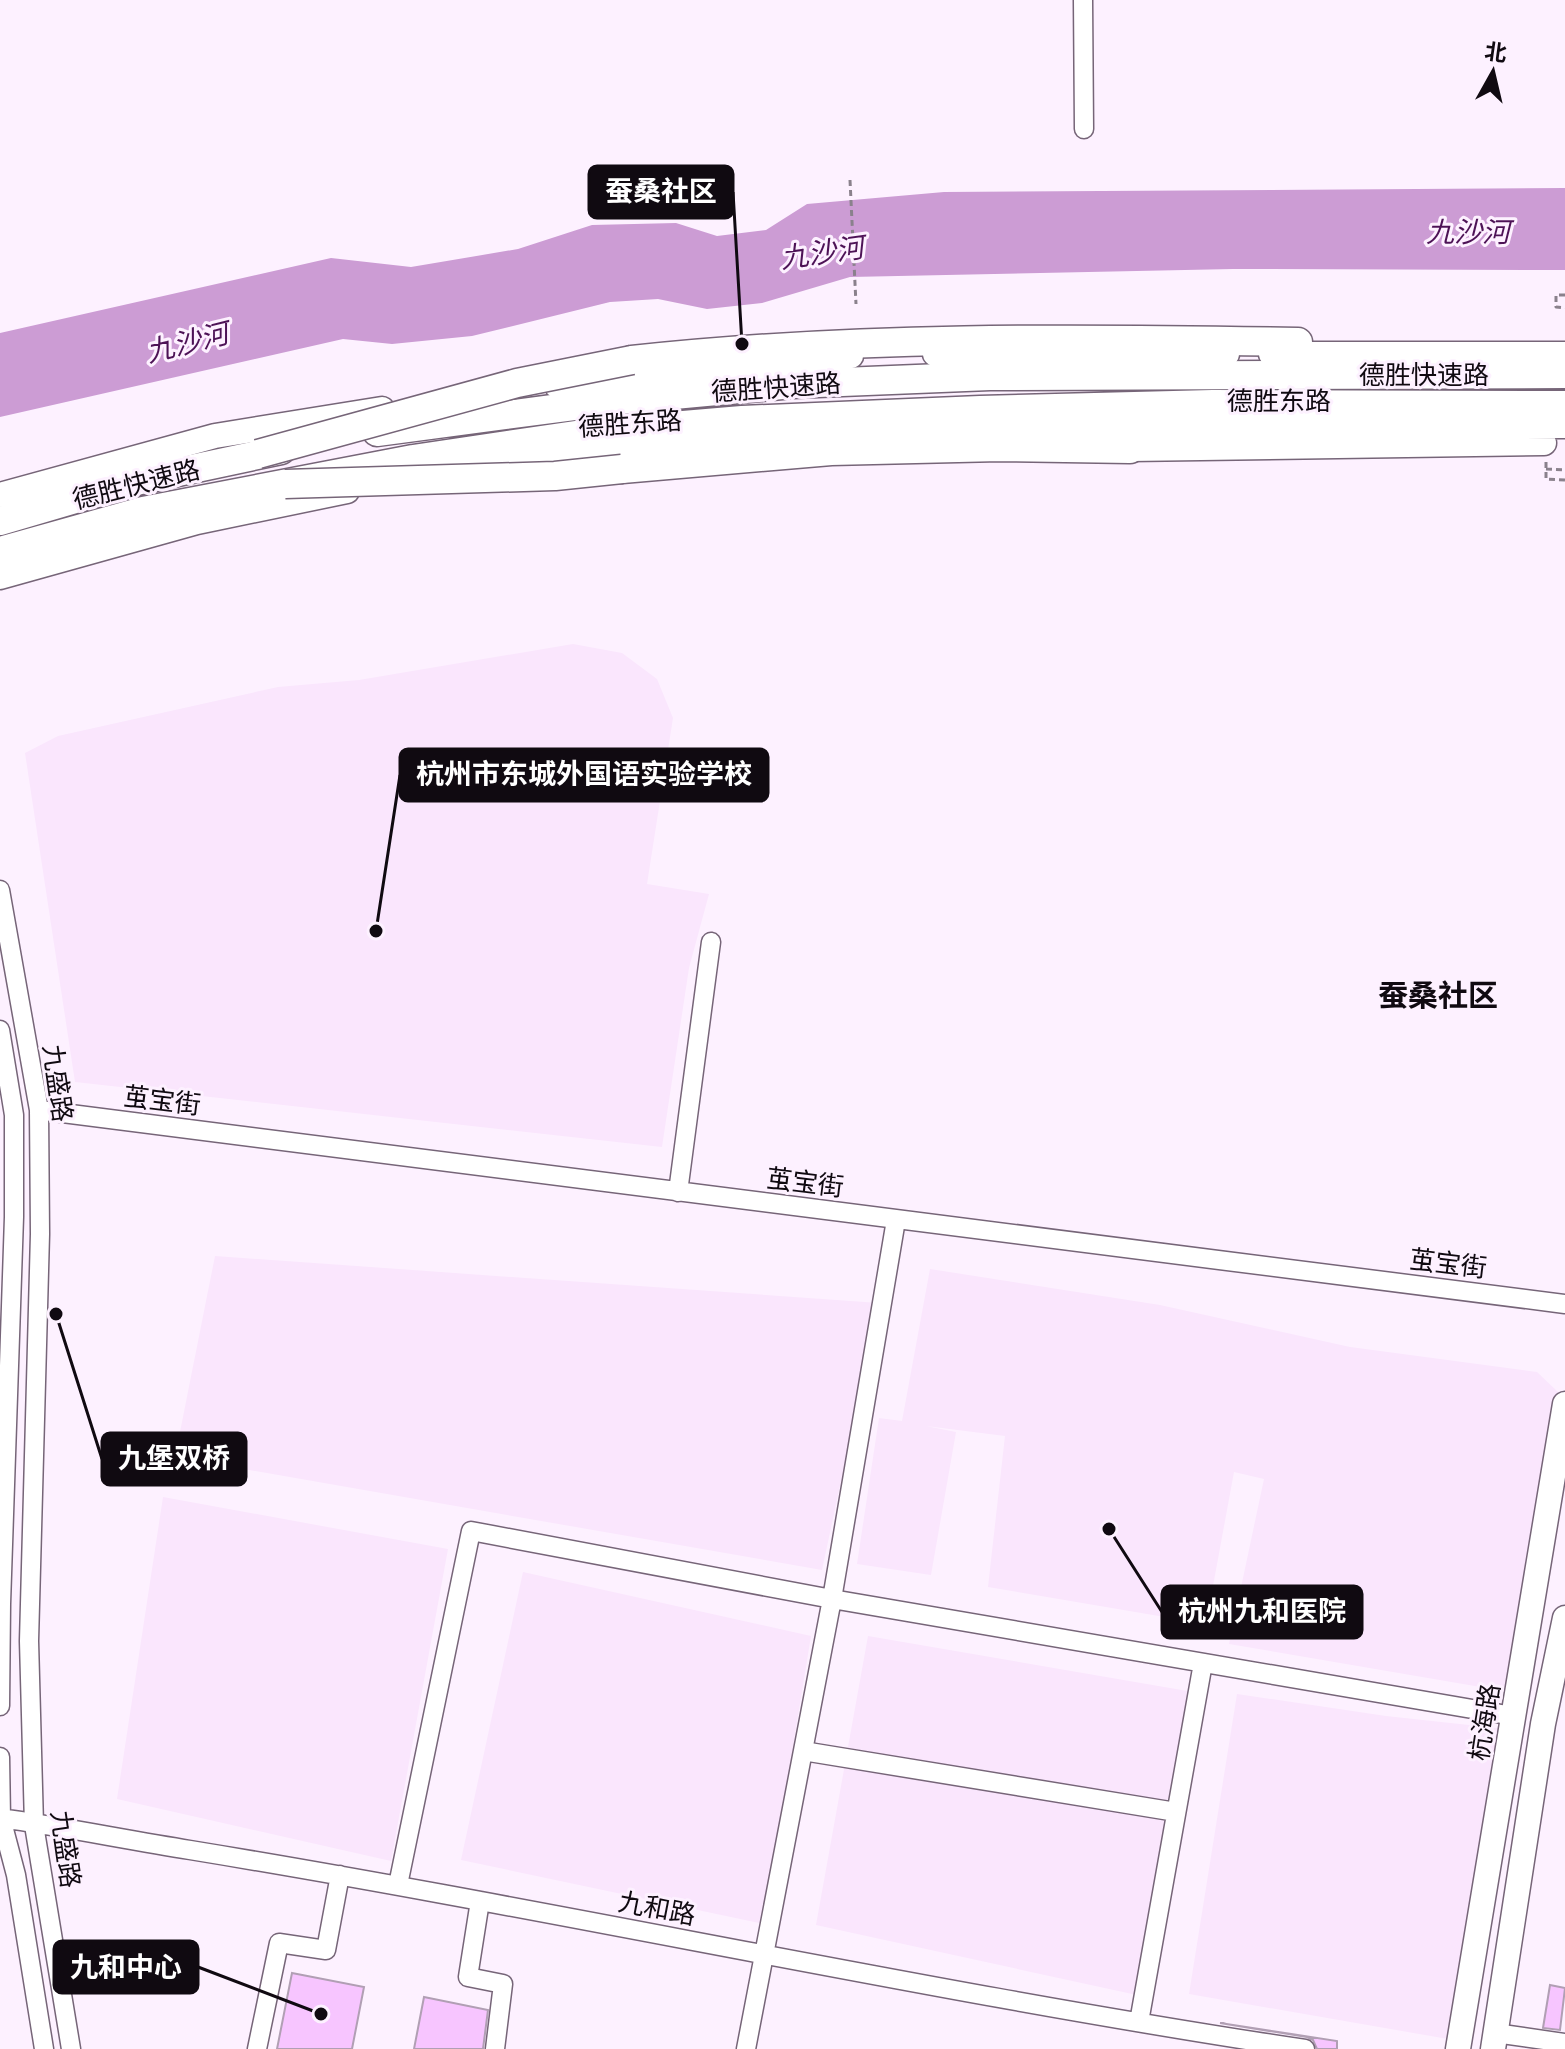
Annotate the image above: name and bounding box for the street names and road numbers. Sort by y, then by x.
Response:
street label: 德胜快速路 [1359,359,1489,390]
street label: 德胜快速路 [710,367,842,407]
street label: 德胜东路 [1227,385,1331,416]
street label: 德胜东路 [577,404,683,442]
street label: 德胜快速路 [69,453,203,515]
street label: 九盛路 [37,1042,79,1124]
street label: 茧宝街 [121,1080,203,1120]
street label: 茧宝街 [764,1162,846,1202]
street label: 茧宝街 [1407,1243,1489,1283]
street label: 杭海路 [1463,1681,1505,1763]
street label: 九盛路 [45,1808,87,1890]
street label: 九和路 [616,1885,698,1931]

